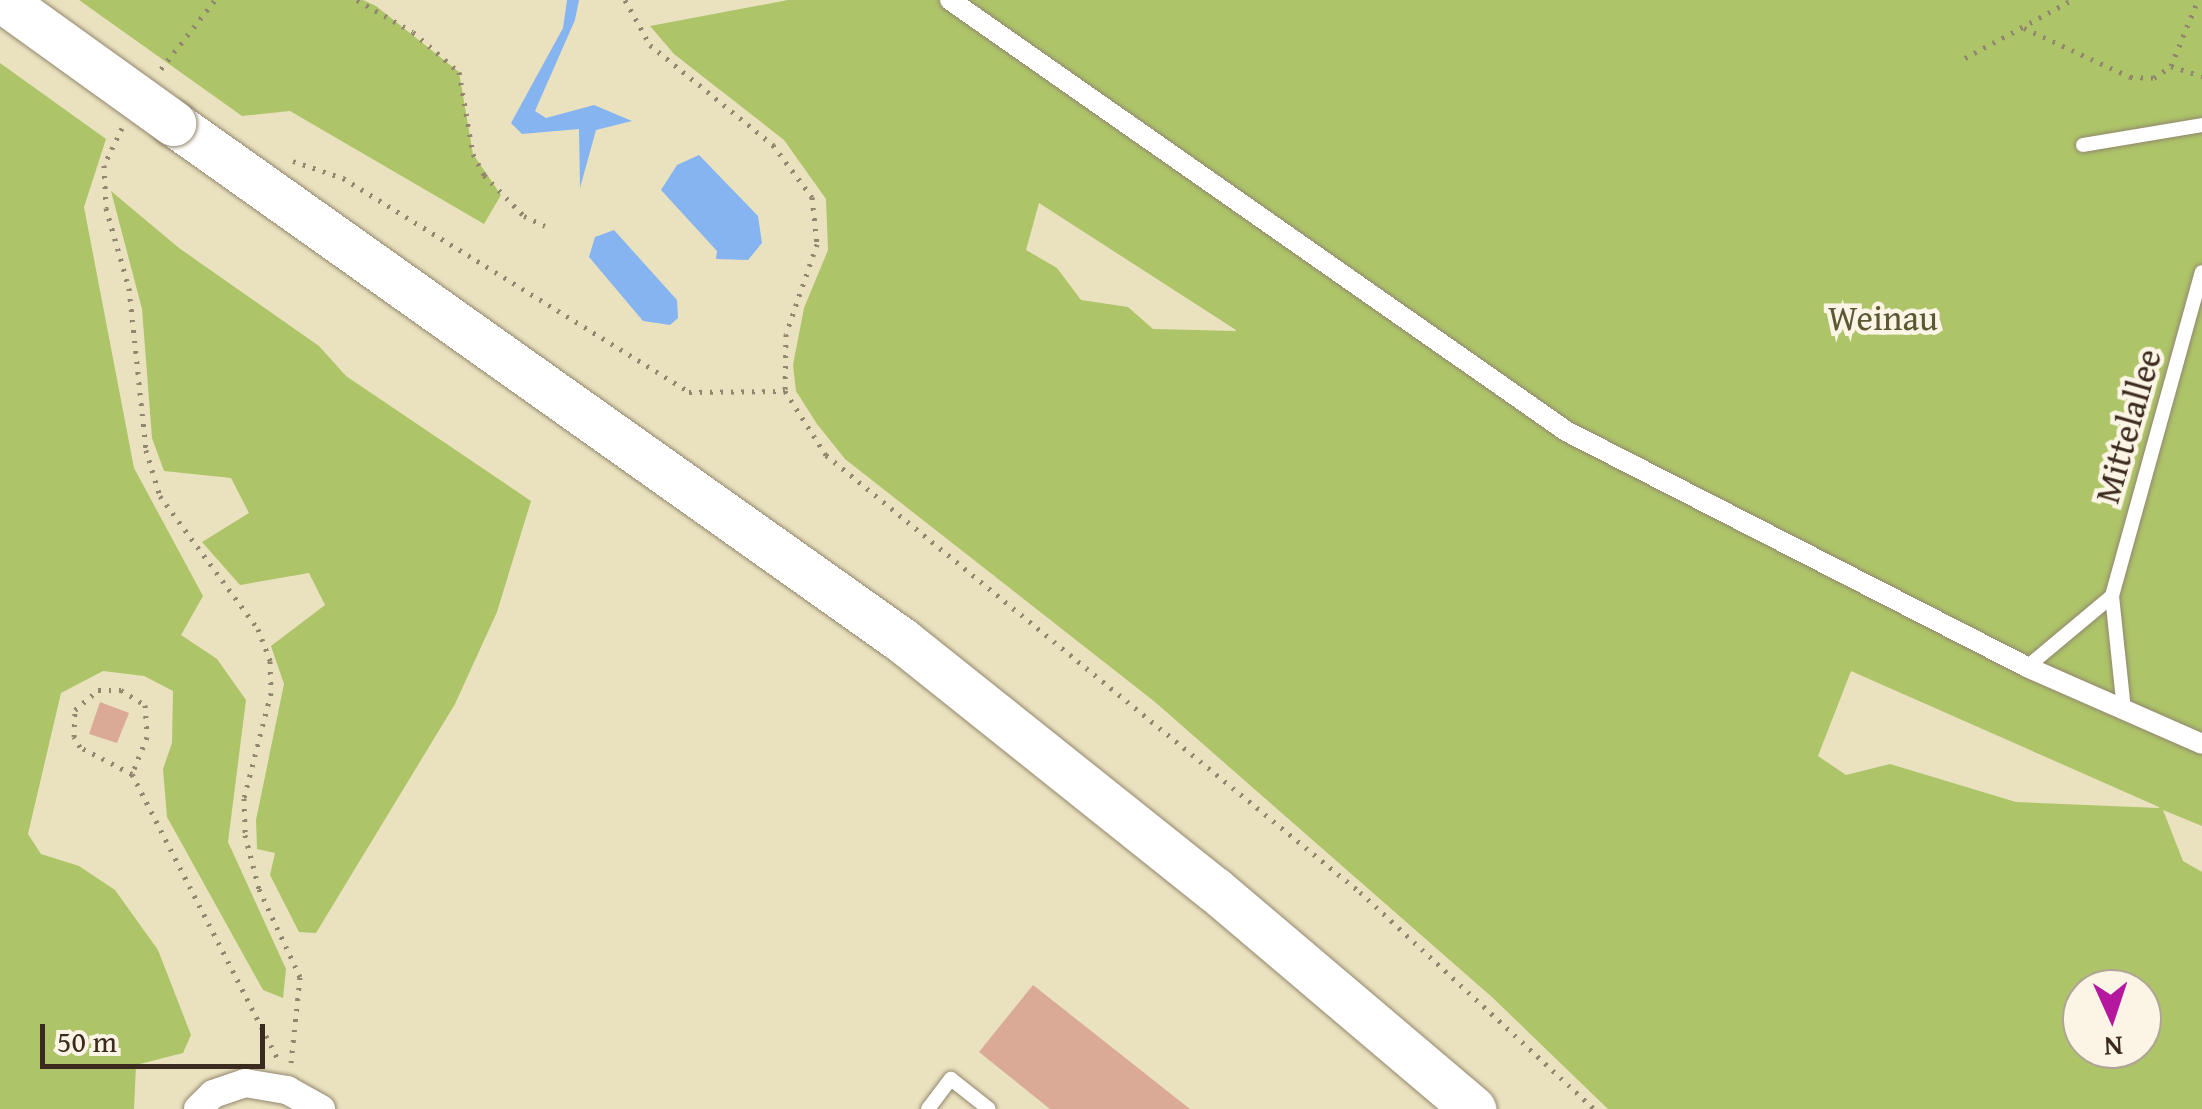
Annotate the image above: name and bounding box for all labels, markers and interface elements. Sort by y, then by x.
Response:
park label: Weinau [1828,297,1938,339]
street label: Mittelallee [2086,344,2170,508]
north arrow [2062,969,2162,1069]
scale bar [45,1004,270,1066]
text: 50 m [57,1019,117,1063]
text: N [2103,1026,2124,1068]

